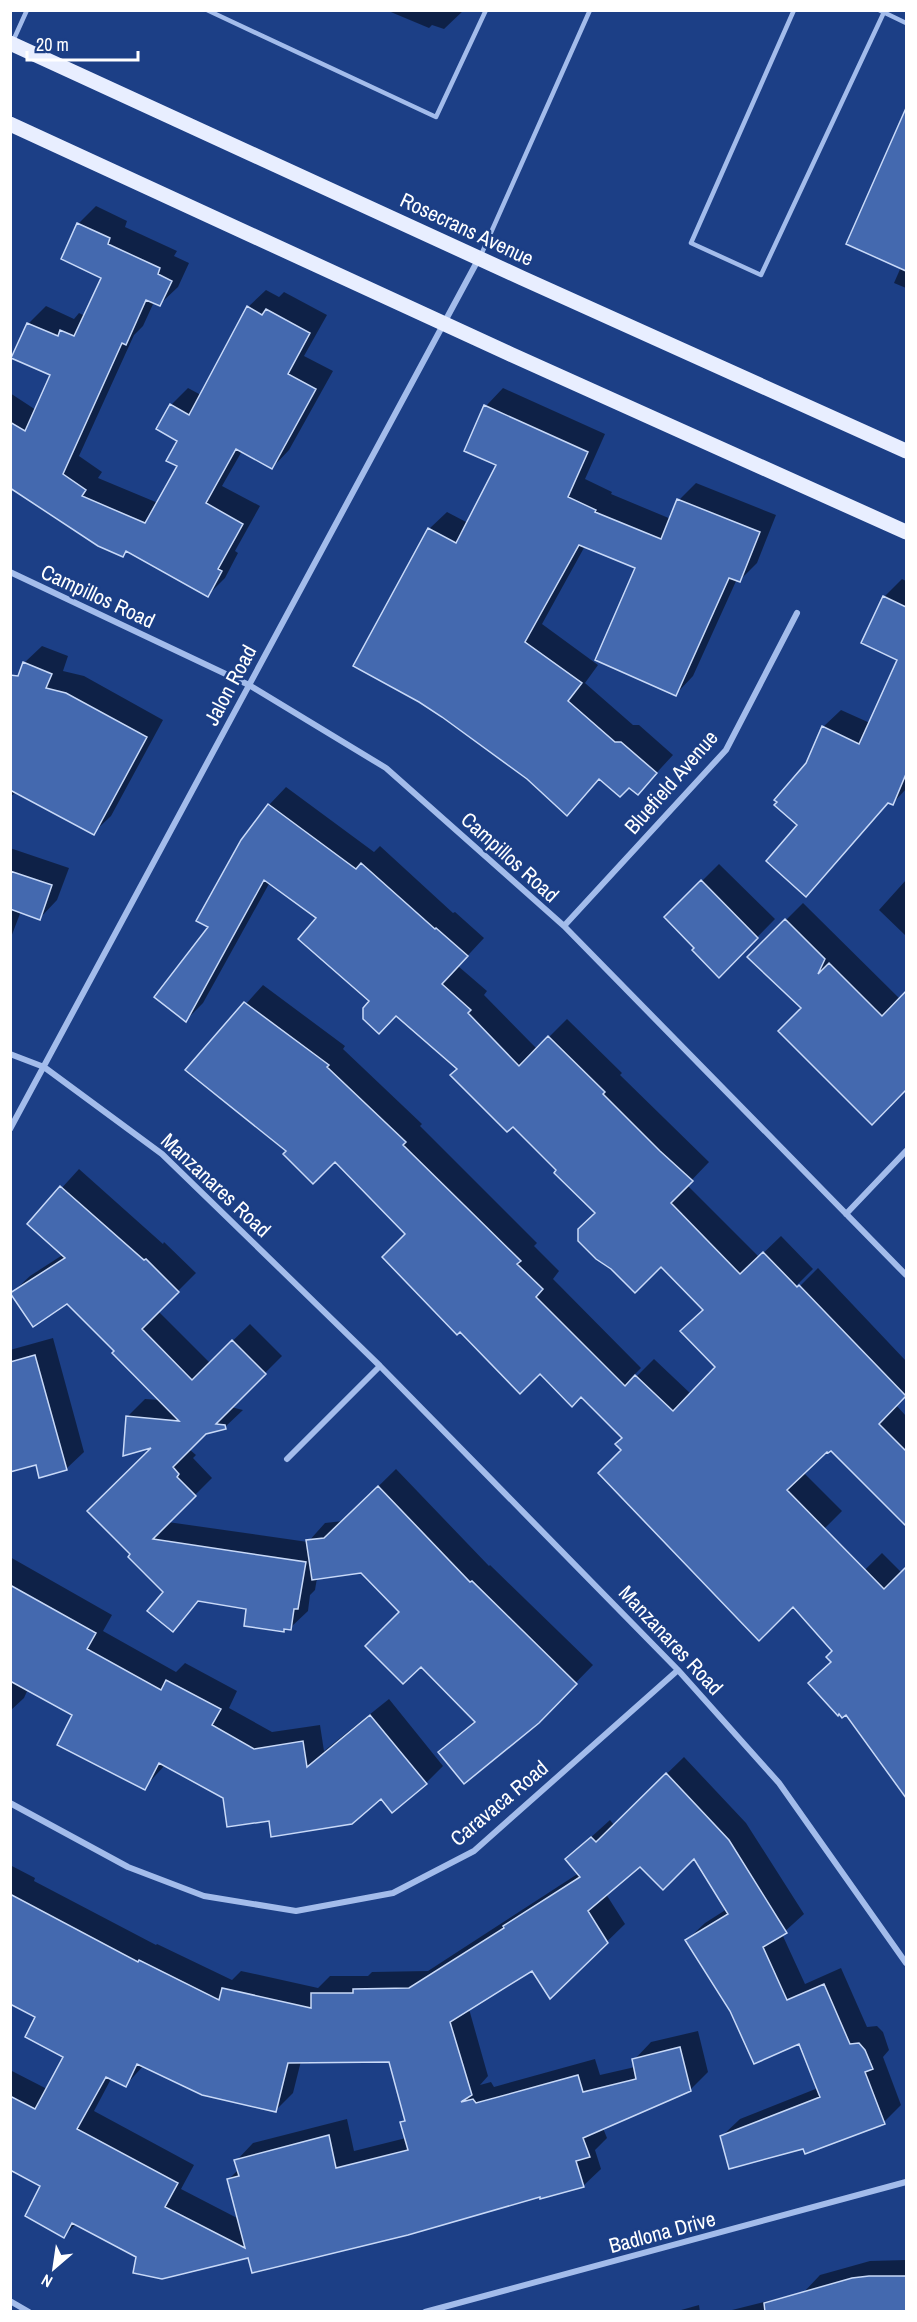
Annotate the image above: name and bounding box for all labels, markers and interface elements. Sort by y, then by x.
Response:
scale bar [27,24,138,62]
text: 20 m [36,32,69,57]
street label: Rosecrans Avenue [396,185,538,273]
street label: Campillos Road [36,557,160,635]
street label: Jalon Road [197,640,263,730]
street label: Bluefield Avenue [618,724,724,840]
street label: Campillos Road [455,805,565,909]
street label: Manzanares Road [155,1126,277,1244]
street label: Manzanares Road [612,1579,730,1701]
street label: Caravaca Road [444,1753,554,1853]
street label: Badlona Drive [606,2204,718,2260]
north arrow [24,2238,84,2298]
text: N [37,2269,56,2293]

